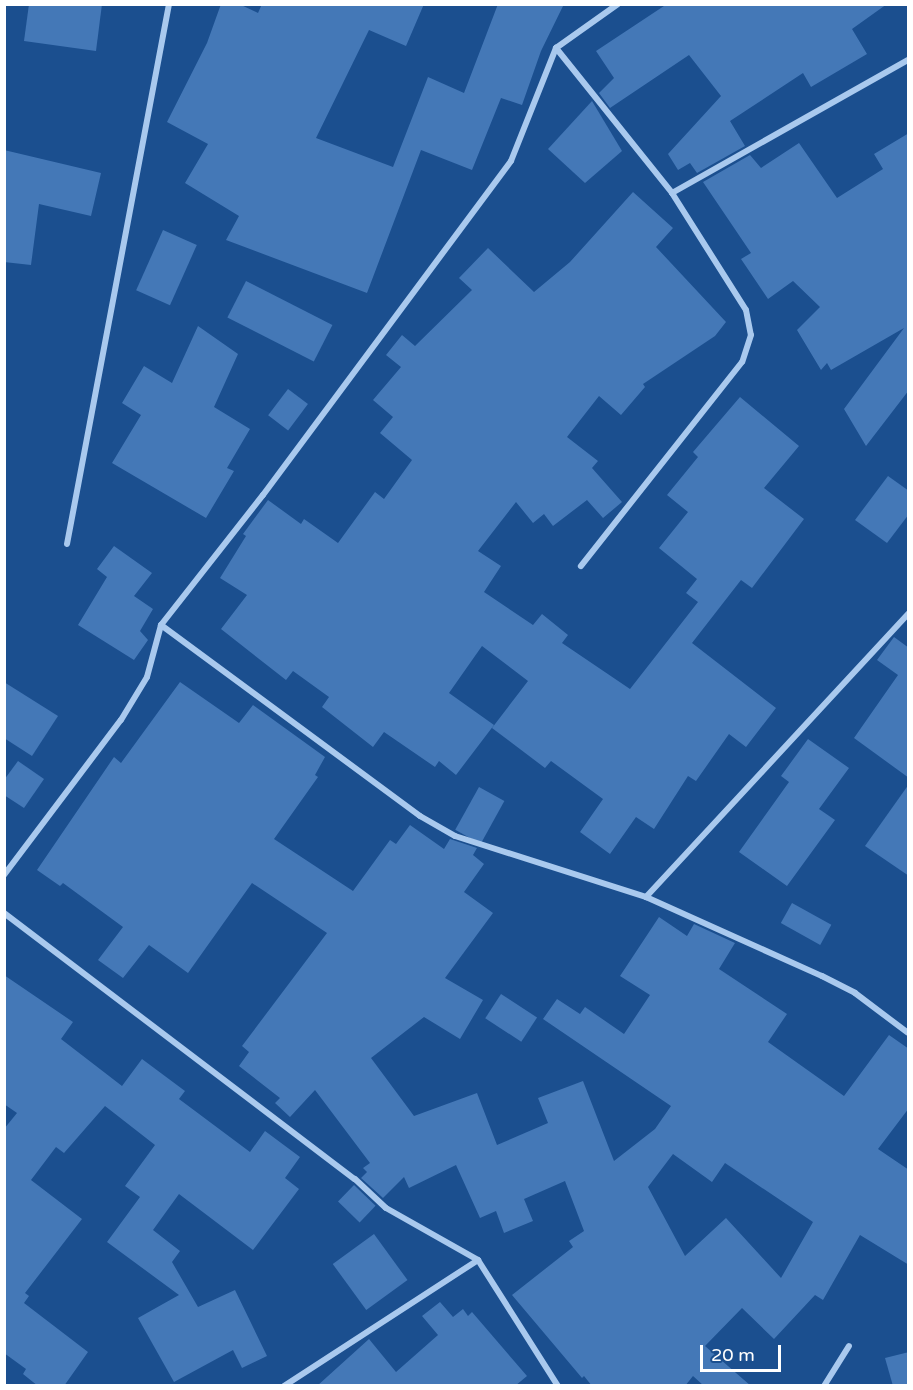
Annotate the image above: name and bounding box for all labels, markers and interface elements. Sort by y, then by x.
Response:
scale bar [703,1333,784,1371]
text: 20 m [711,1344,755,1366]

